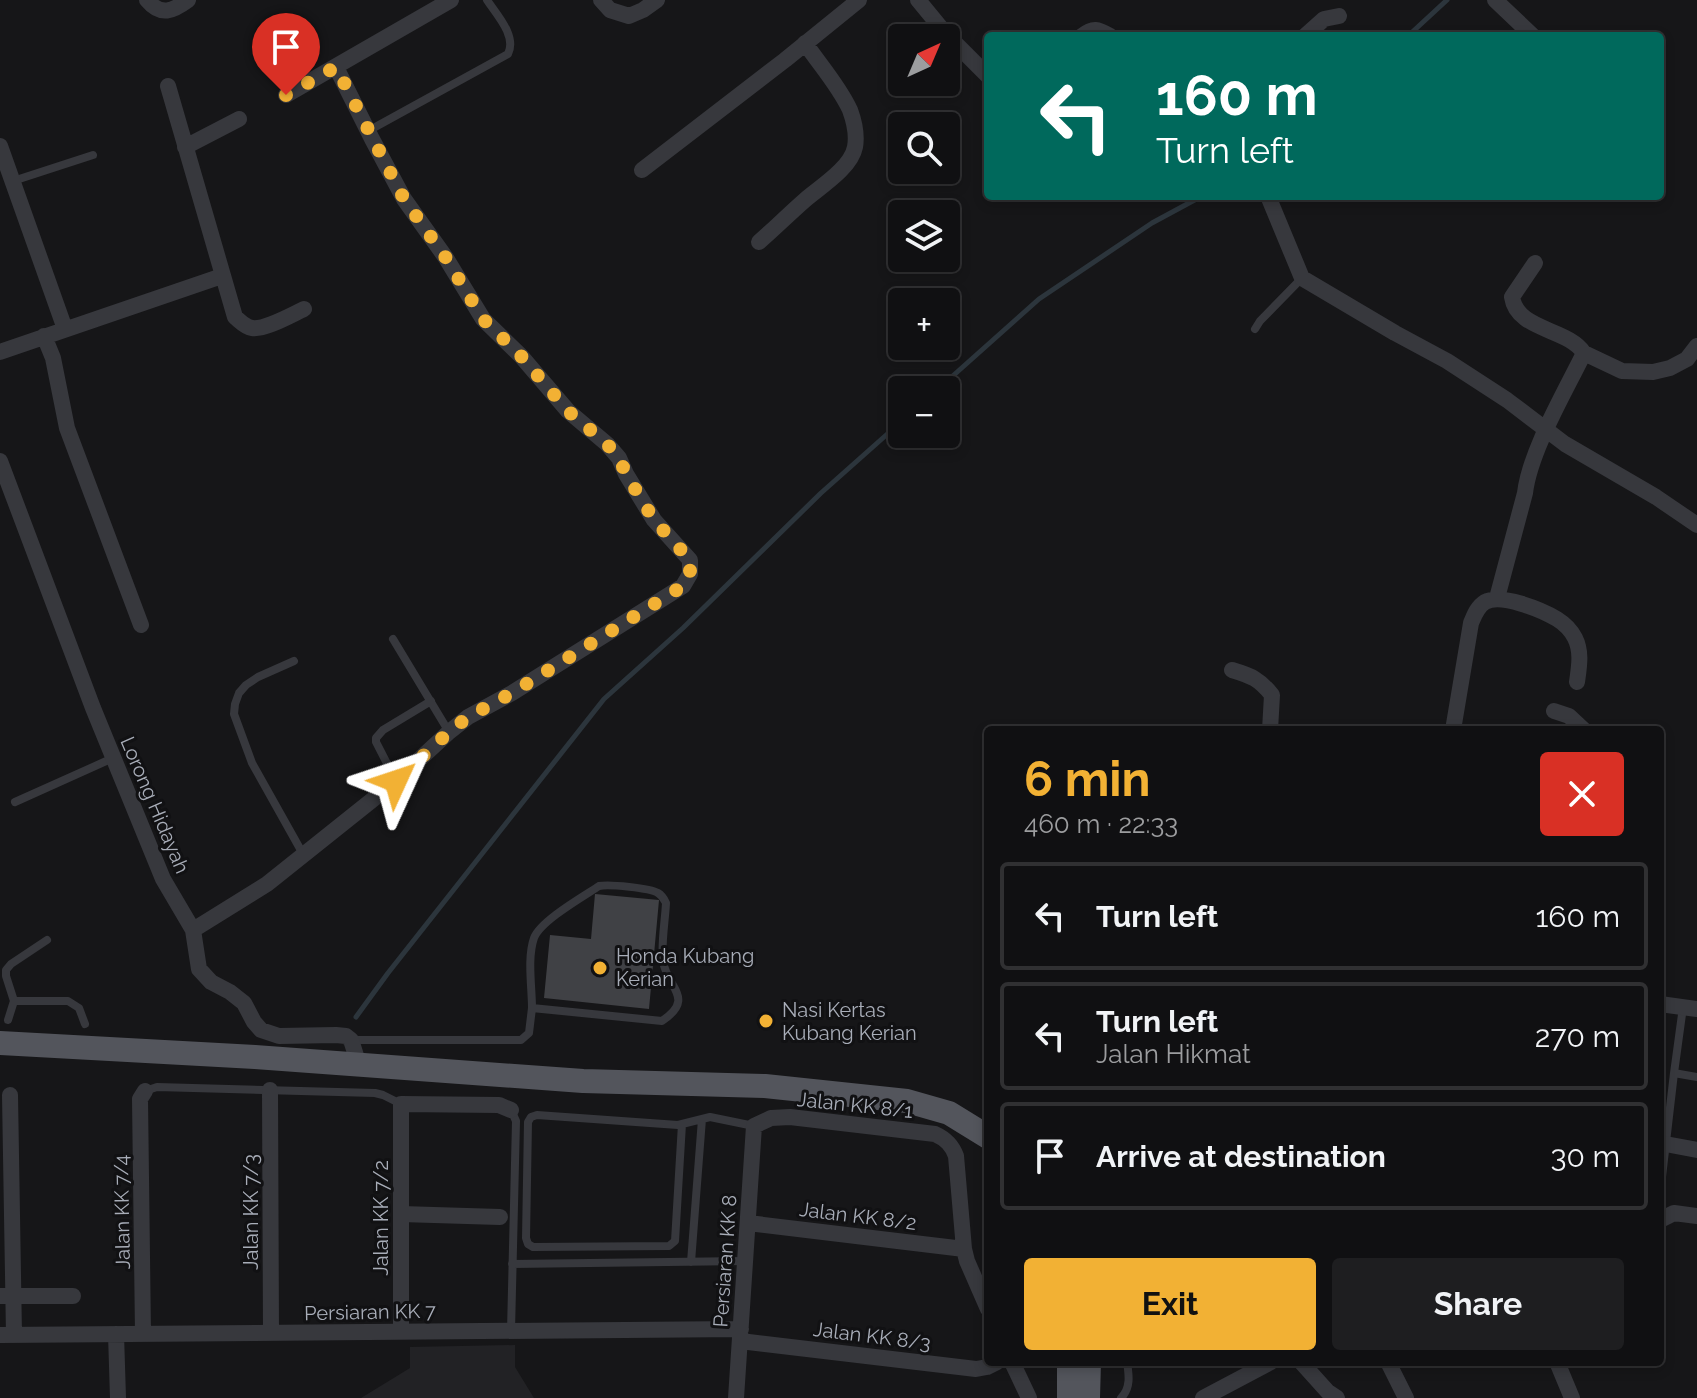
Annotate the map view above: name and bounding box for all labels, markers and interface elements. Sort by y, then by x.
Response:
pin [252,13,320,95]
north arrow [888,24,960,96]
map controls [888,24,960,448]
icon: arrive [264,25,308,69]
text: 160 m [1156,62,1318,128]
icon: left [1024,64,1128,168]
button: search [888,112,960,184]
text: Turn left [1156,129,1294,171]
button: layers [888,200,960,272]
button: + [888,288,960,360]
button: − [888,376,960,448]
street label: Lorong Hidayah [115,733,195,877]
position arrow [354,739,438,823]
text: 6 min [1024,751,1151,807]
button: close [1540,752,1624,836]
text: 460 m · 22:33 [1024,809,1178,839]
icon: left [1028,894,1072,938]
text: Turn left [1096,899,1218,934]
text: 160 m [1535,899,1620,934]
place label: Honda Kubang Kerian [616,944,754,991]
marker: Honda Kubang Kerian [591,959,609,977]
place label: Nasi Kertas Kubang Kerian [782,998,917,1045]
text: Turn left [1096,1004,1218,1039]
marker: Nasi Kertas Kubang Kerian [757,1012,775,1030]
icon: left [1028,1014,1072,1058]
text: 270 m [1535,1019,1620,1054]
text: Jalan Hikmat [1096,1039,1251,1069]
street label: Jalan KK 8/1 [796,1087,914,1123]
icon: arrive [1028,1134,1072,1178]
text: Arrive at destination [1096,1139,1386,1174]
text: 30 m [1550,1139,1620,1174]
street label: Jalan KK 7/4 [109,1154,135,1270]
street label: Jalan KK 7/3 [239,1154,263,1270]
street label: Jalan KK 7/2 [369,1160,393,1276]
street label: Persiaran KK 8 [708,1194,742,1328]
street label: Jalan KK 8/2 [798,1197,918,1235]
button: Exit [1024,1258,1316,1350]
button: Share [1332,1258,1624,1350]
street label: Persiaran KK 7 [304,1299,436,1325]
street label: Jalan KK 8/3 [812,1317,932,1355]

